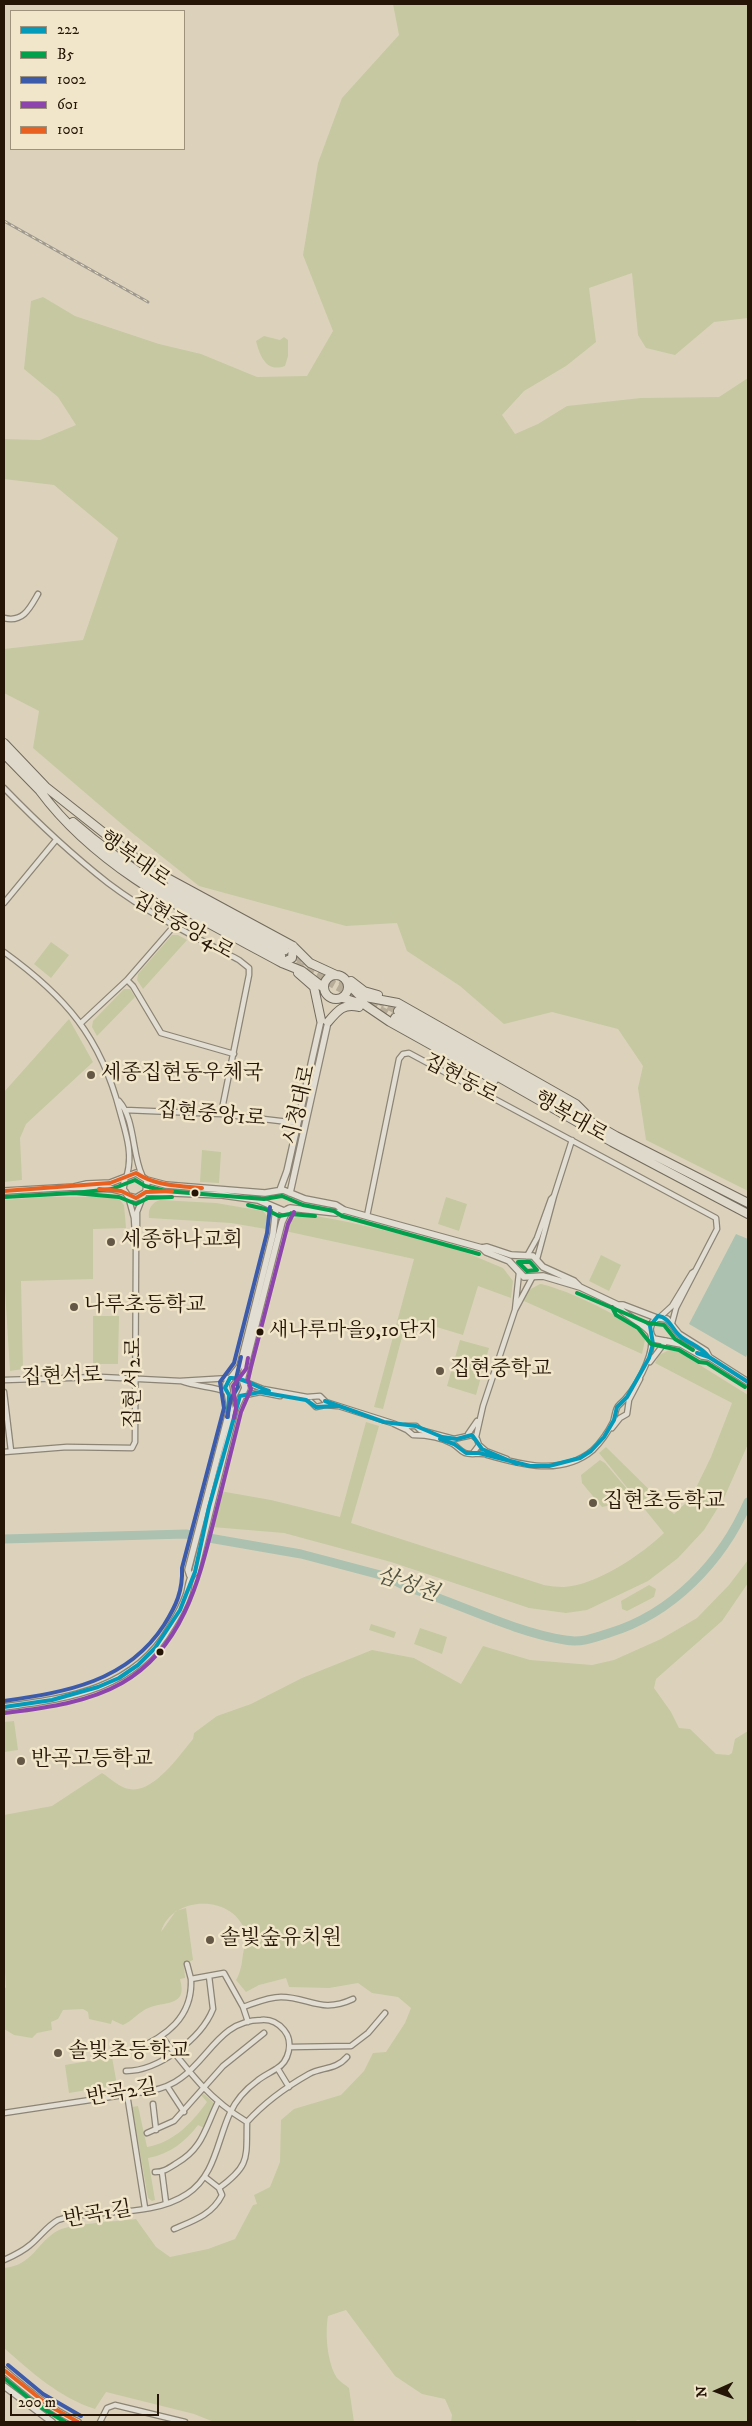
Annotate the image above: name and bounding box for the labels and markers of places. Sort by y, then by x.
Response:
place label: 세종집현동우체국 [101,1062,263,1088]
marker: 세종집현동우체국 [85,1069,97,1081]
unlabelled marker [190,1188,200,1198]
place label: 세종하나교회 [121,1229,243,1255]
marker: 세종하나교회 [105,1236,117,1248]
place label: 나루초등학교 [84,1294,206,1320]
marker: 나루초등학교 [68,1301,80,1313]
place label: 새나루마을9,10단지 [269,1320,438,1344]
marker: 새나루마을9,10단지 [255,1327,265,1337]
place label: 집현중학교 [450,1358,551,1384]
marker: 집현중학교 [434,1365,446,1377]
place label: 집현초등학교 [603,1490,725,1516]
marker: 집현초등학교 [587,1497,599,1509]
unlabelled marker [155,1647,165,1657]
place label: 반곡고등학교 [31,1748,153,1774]
marker: 반곡고등학교 [15,1755,27,1767]
place label: 솔빛숲유치원 [220,1927,342,1953]
marker: 솔빛숲유치원 [204,1934,216,1946]
place label: 솔빛초등학교 [68,2040,190,2066]
marker: 솔빛초등학교 [52,2047,64,2059]

